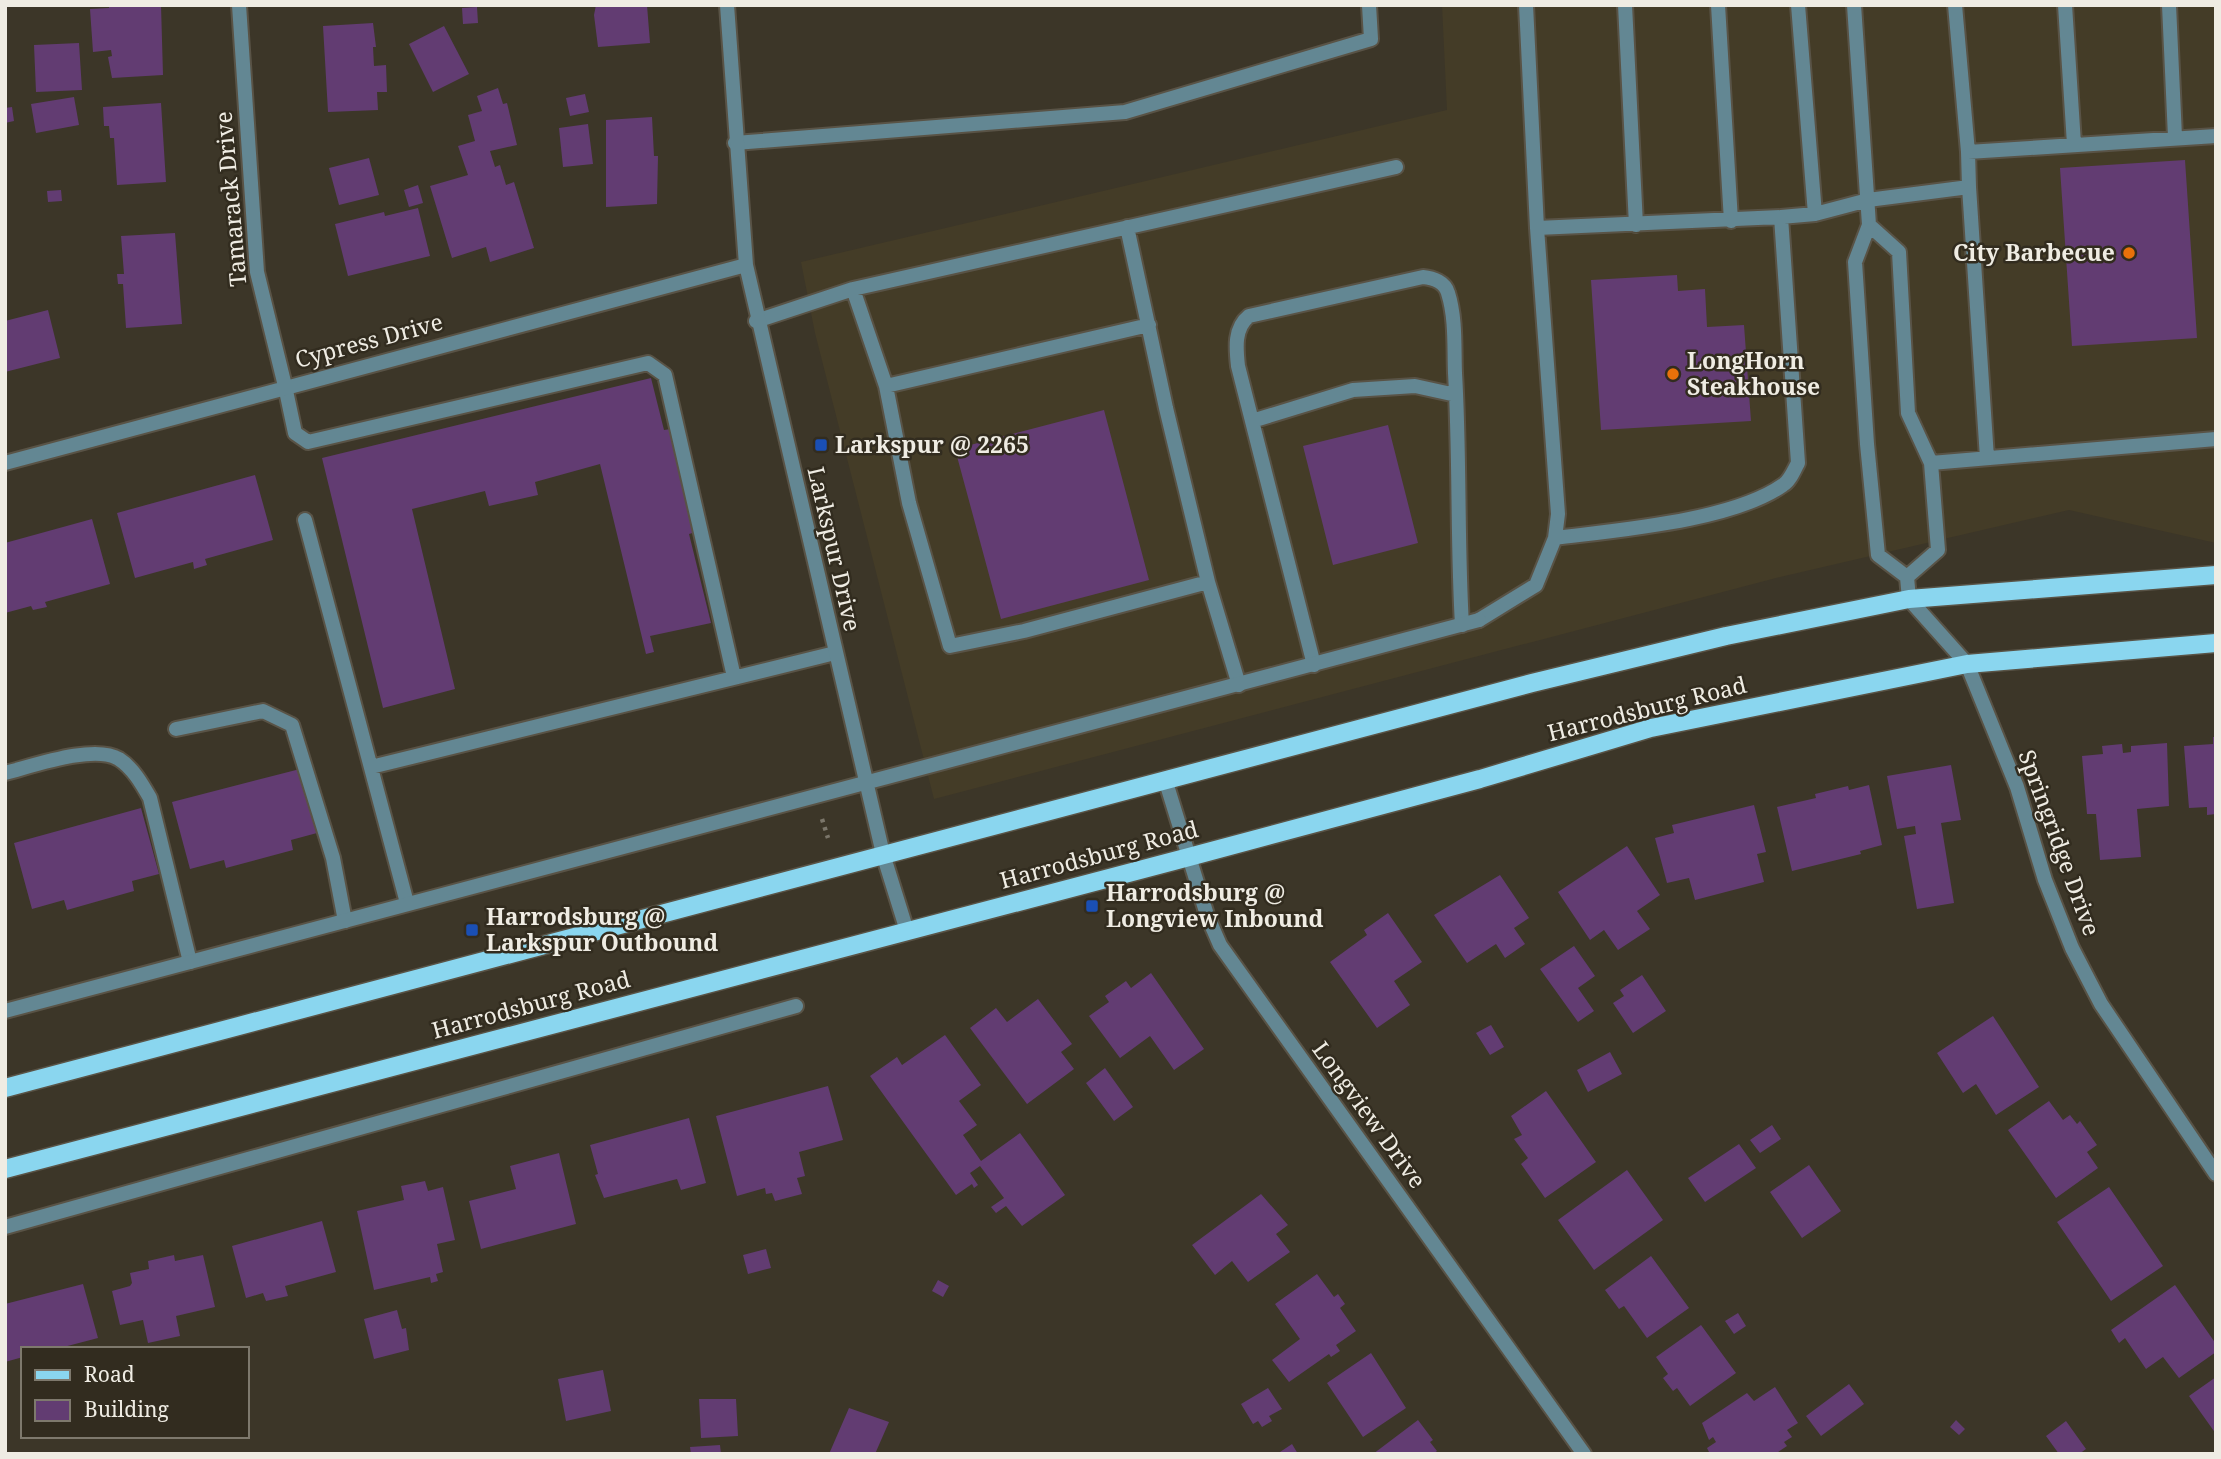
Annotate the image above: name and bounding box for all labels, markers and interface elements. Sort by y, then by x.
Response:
street label: Tamarack Drive [206,110,254,288]
place label: City Barbecue [1953,236,2115,268]
marker: City Barbecue [2121,245,2137,261]
street label: Cypress Drive [291,305,446,375]
place label: LongHorn Steakhouse [1687,344,1820,402]
marker: LongHorn Steakhouse [1665,366,1681,382]
place label: Larkspur @ 2265 [835,428,1029,460]
marker: Larkspur @ 2265 [813,437,829,453]
street label: Larkspur Drive [800,463,869,634]
street label: Harrodsburg Road [1544,668,1750,748]
street label: Springridge Drive [2011,745,2108,940]
street label: Harrodsburg Road [996,812,1201,896]
place label: Harrodsburg @ Longview Inbound [1106,876,1324,934]
marker: Harrodsburg @ Longview Inbound [1084,898,1100,914]
place label: Harrodsburg @ Larkspur Outbound [486,900,718,958]
marker: Harrodsburg @ Larkspur Outbound [464,922,480,938]
street label: Harrodsburg Road [428,962,633,1046]
street label: Longview Drive [1306,1035,1434,1194]
legend [21,1347,248,1438]
text: Road [84,1360,135,1388]
text: Building [84,1395,169,1423]

